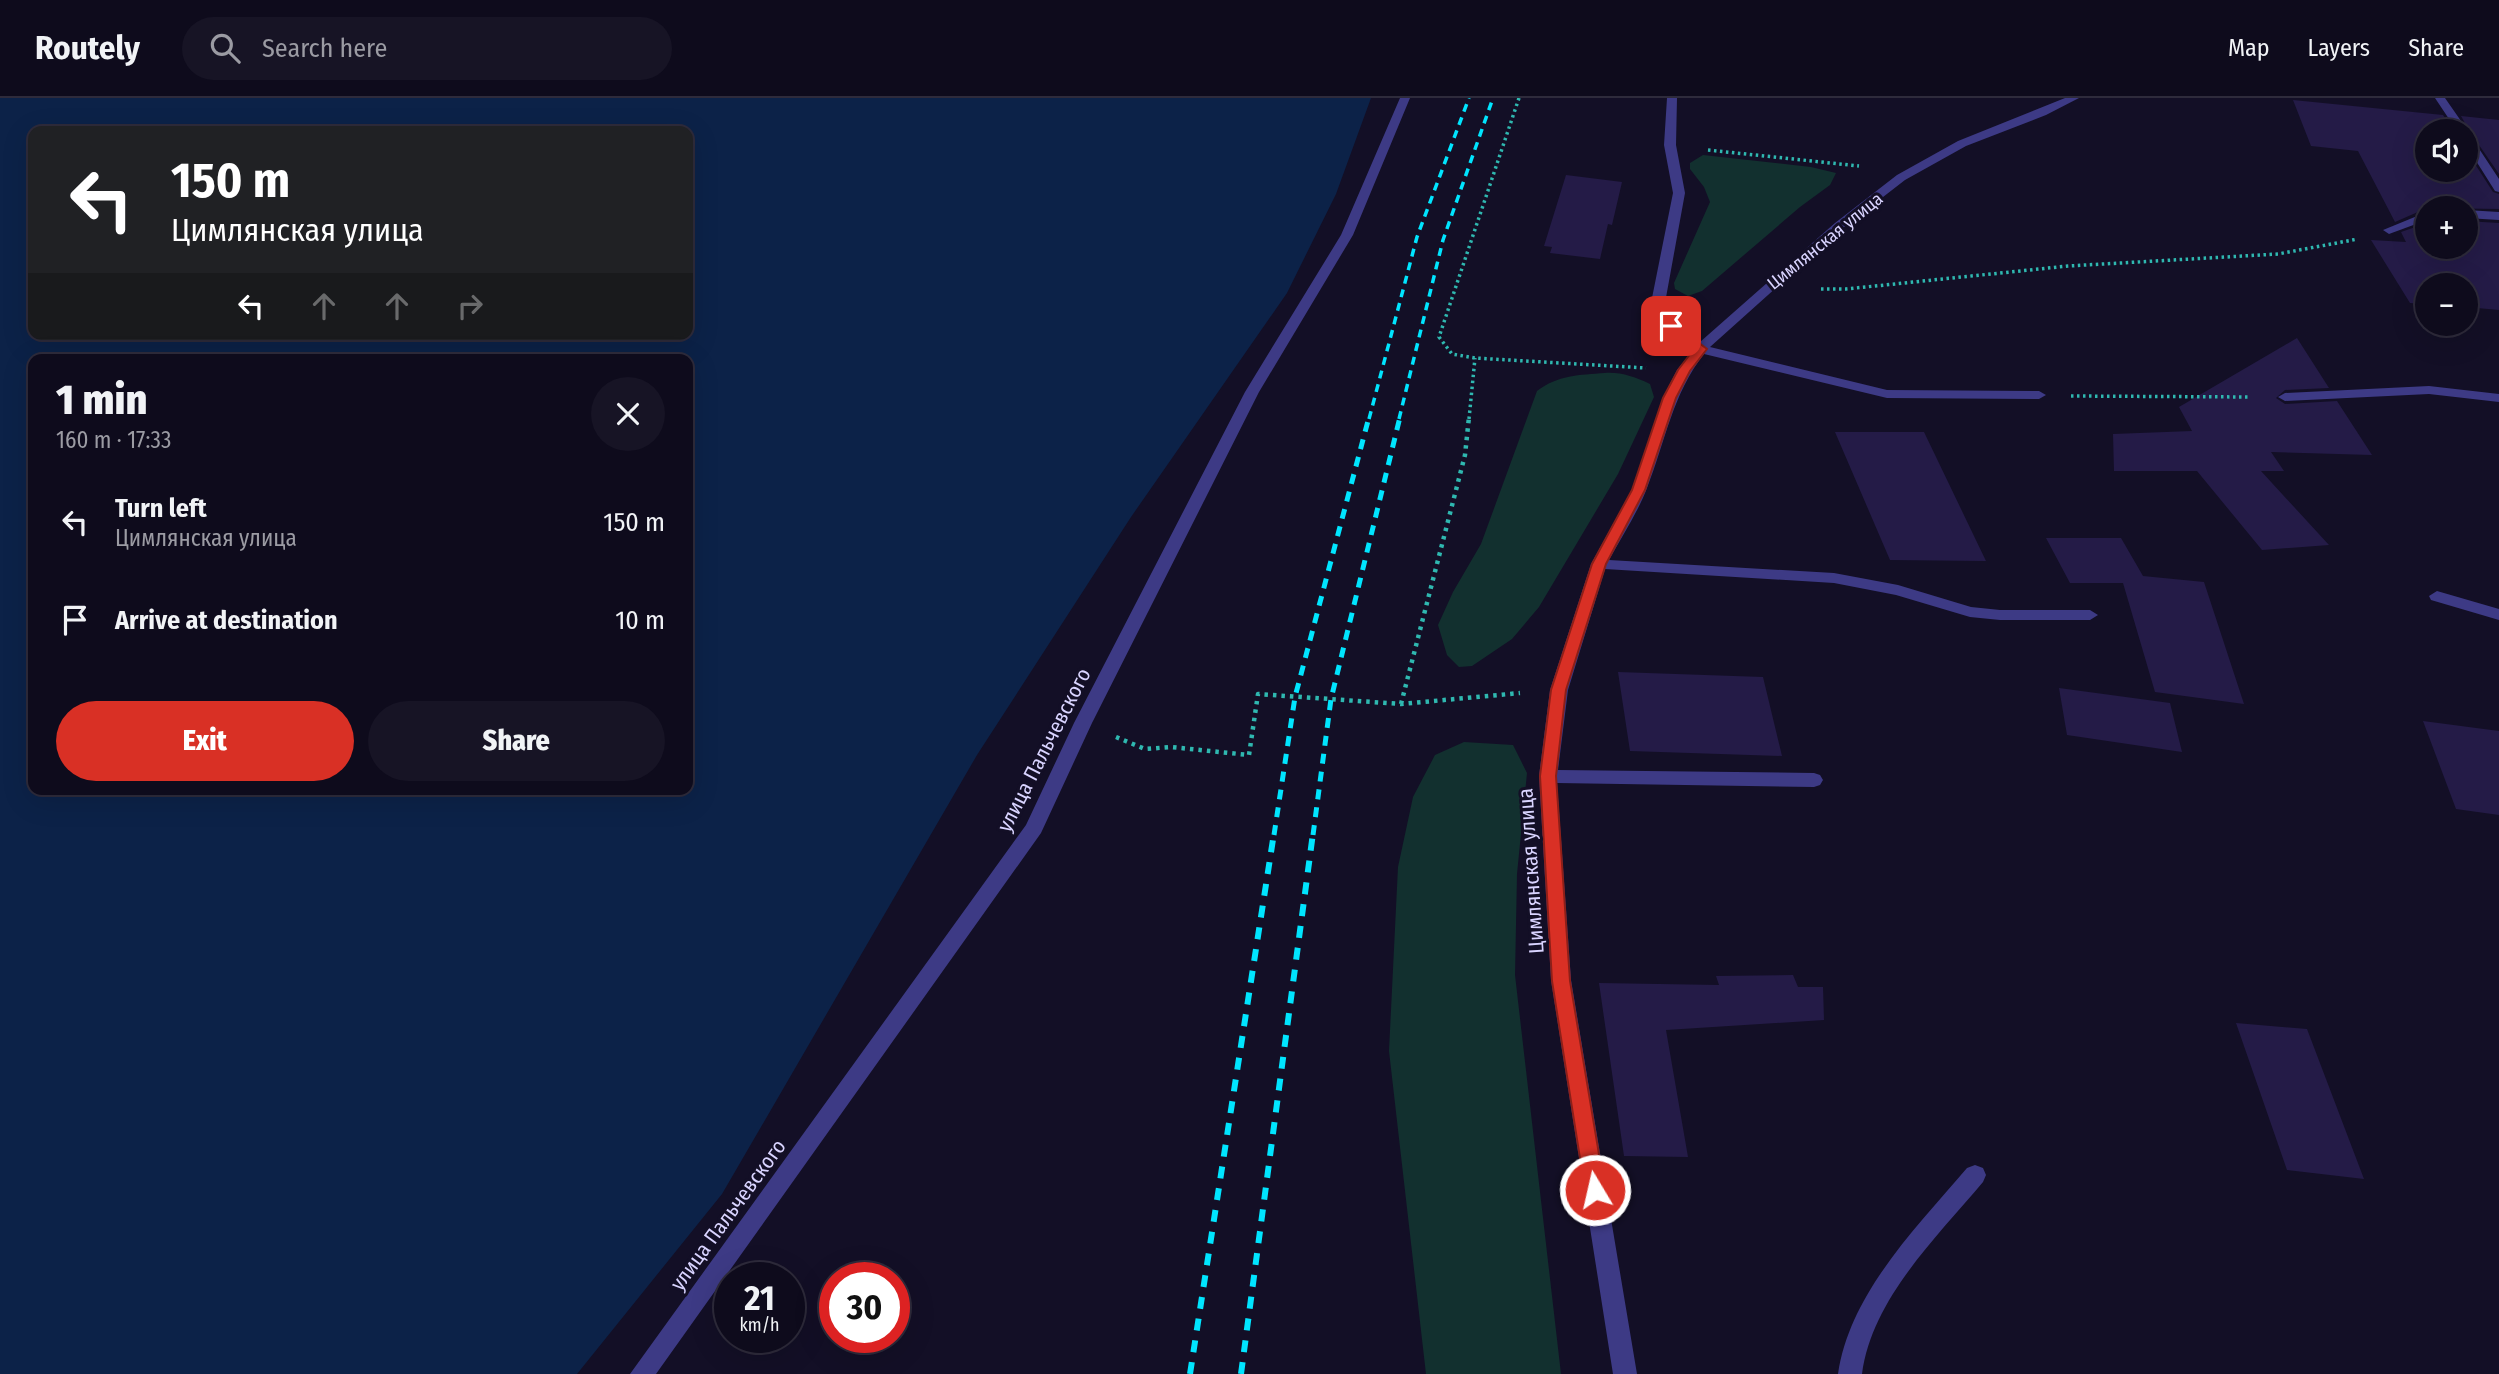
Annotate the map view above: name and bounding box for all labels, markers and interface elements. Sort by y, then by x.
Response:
search box [182,17,672,80]
text: Routely [35,28,140,68]
icon: search [206,29,244,67]
text: Search here [262,33,387,64]
text: Map [2228,34,2270,62]
text: Layers [2308,34,2370,62]
text: Share [2408,34,2464,62]
map controls [2415,119,2478,336]
button: sound [2415,119,2478,182]
text: 150 m [171,151,290,210]
icon: left [56,154,147,245]
street label: Цимлянская улица [1763,188,1887,294]
button: + [2415,196,2478,259]
text: Цимлянская улица [171,211,424,249]
button: − [2415,273,2478,336]
icon: left [232,287,270,325]
icon: ahead [305,287,343,325]
icon: ahead [378,287,416,325]
icon: right [451,287,489,325]
pin [1641,296,1701,356]
icon: arrive [1652,307,1690,345]
text: 1 min [56,375,147,425]
button: close [591,377,665,451]
text: 160 m · 17:33 [56,426,171,454]
text: Turn left [115,493,207,524]
icon: left [56,503,94,541]
text: 150 m [603,507,665,538]
text: Цимлянская улица [115,524,297,552]
icon: arrive [56,601,94,639]
text: Arrive at destination [115,605,338,636]
text: 10 m [615,605,665,636]
street label: улица Пальчевского [991,664,1097,836]
button: Exit [56,701,354,781]
button: Share [368,701,665,781]
street label: Цимлянская улица [1512,787,1550,955]
street label: улица Пальчевского [664,1134,792,1296]
position arrow [1558,1153,1632,1227]
speed limit sign: 30 [819,1262,910,1353]
text: 21 [744,1277,775,1319]
text: km/h [739,1314,780,1336]

